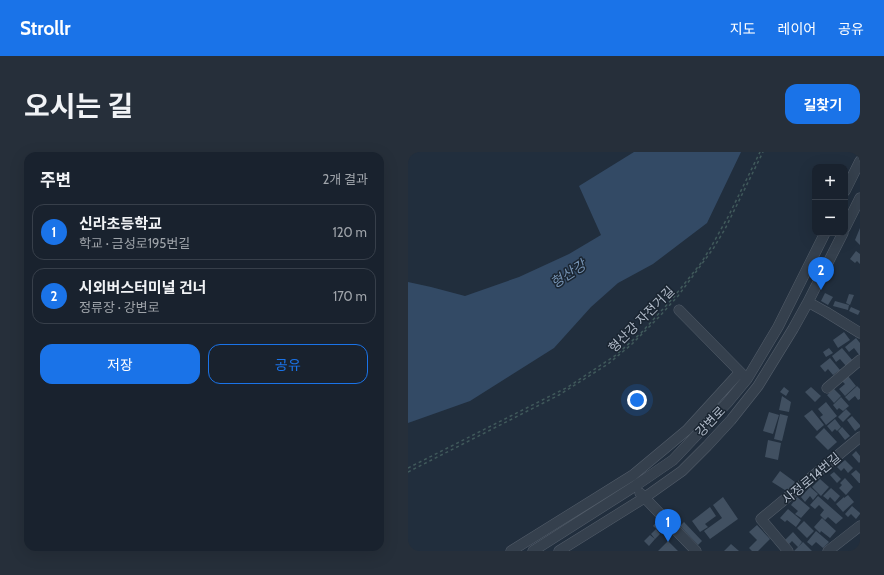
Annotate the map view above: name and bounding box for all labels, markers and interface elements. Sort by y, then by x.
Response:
text: Strollr [20,17,71,40]
text: 지도 [730,20,756,38]
text: 레이어 [778,20,816,38]
text: 공유 [838,20,864,38]
button: 길찾기 [785,84,860,124]
text: 오시는 길 [24,89,133,123]
map controls [812,164,848,236]
button: + [812,164,848,200]
text: 주변 [40,170,71,190]
text: 2개 결과 [322,171,368,187]
button: − [812,200,848,236]
text: 신라초등학교 [79,215,162,233]
text: 1 [52,224,56,240]
text: 120 m [333,224,367,240]
text: 학교 · 금성로195번길 [79,235,190,251]
water label: 형산강 [547,255,591,292]
pin: 2 [808,257,834,290]
text: 시외버스터미널 건너 [79,279,207,297]
street label: 형산강 자전거길 [605,283,677,355]
text: 2 [51,288,57,304]
text: 170 m [333,288,367,304]
text: 정류장 · 강변로 [79,299,160,315]
button: 저장 [40,344,200,384]
button: 공유 [208,344,368,384]
your location [627,390,647,410]
street label: 강변로 [692,403,728,439]
street label: 사정로14번길 [778,449,844,507]
pin: 1 [655,509,681,542]

